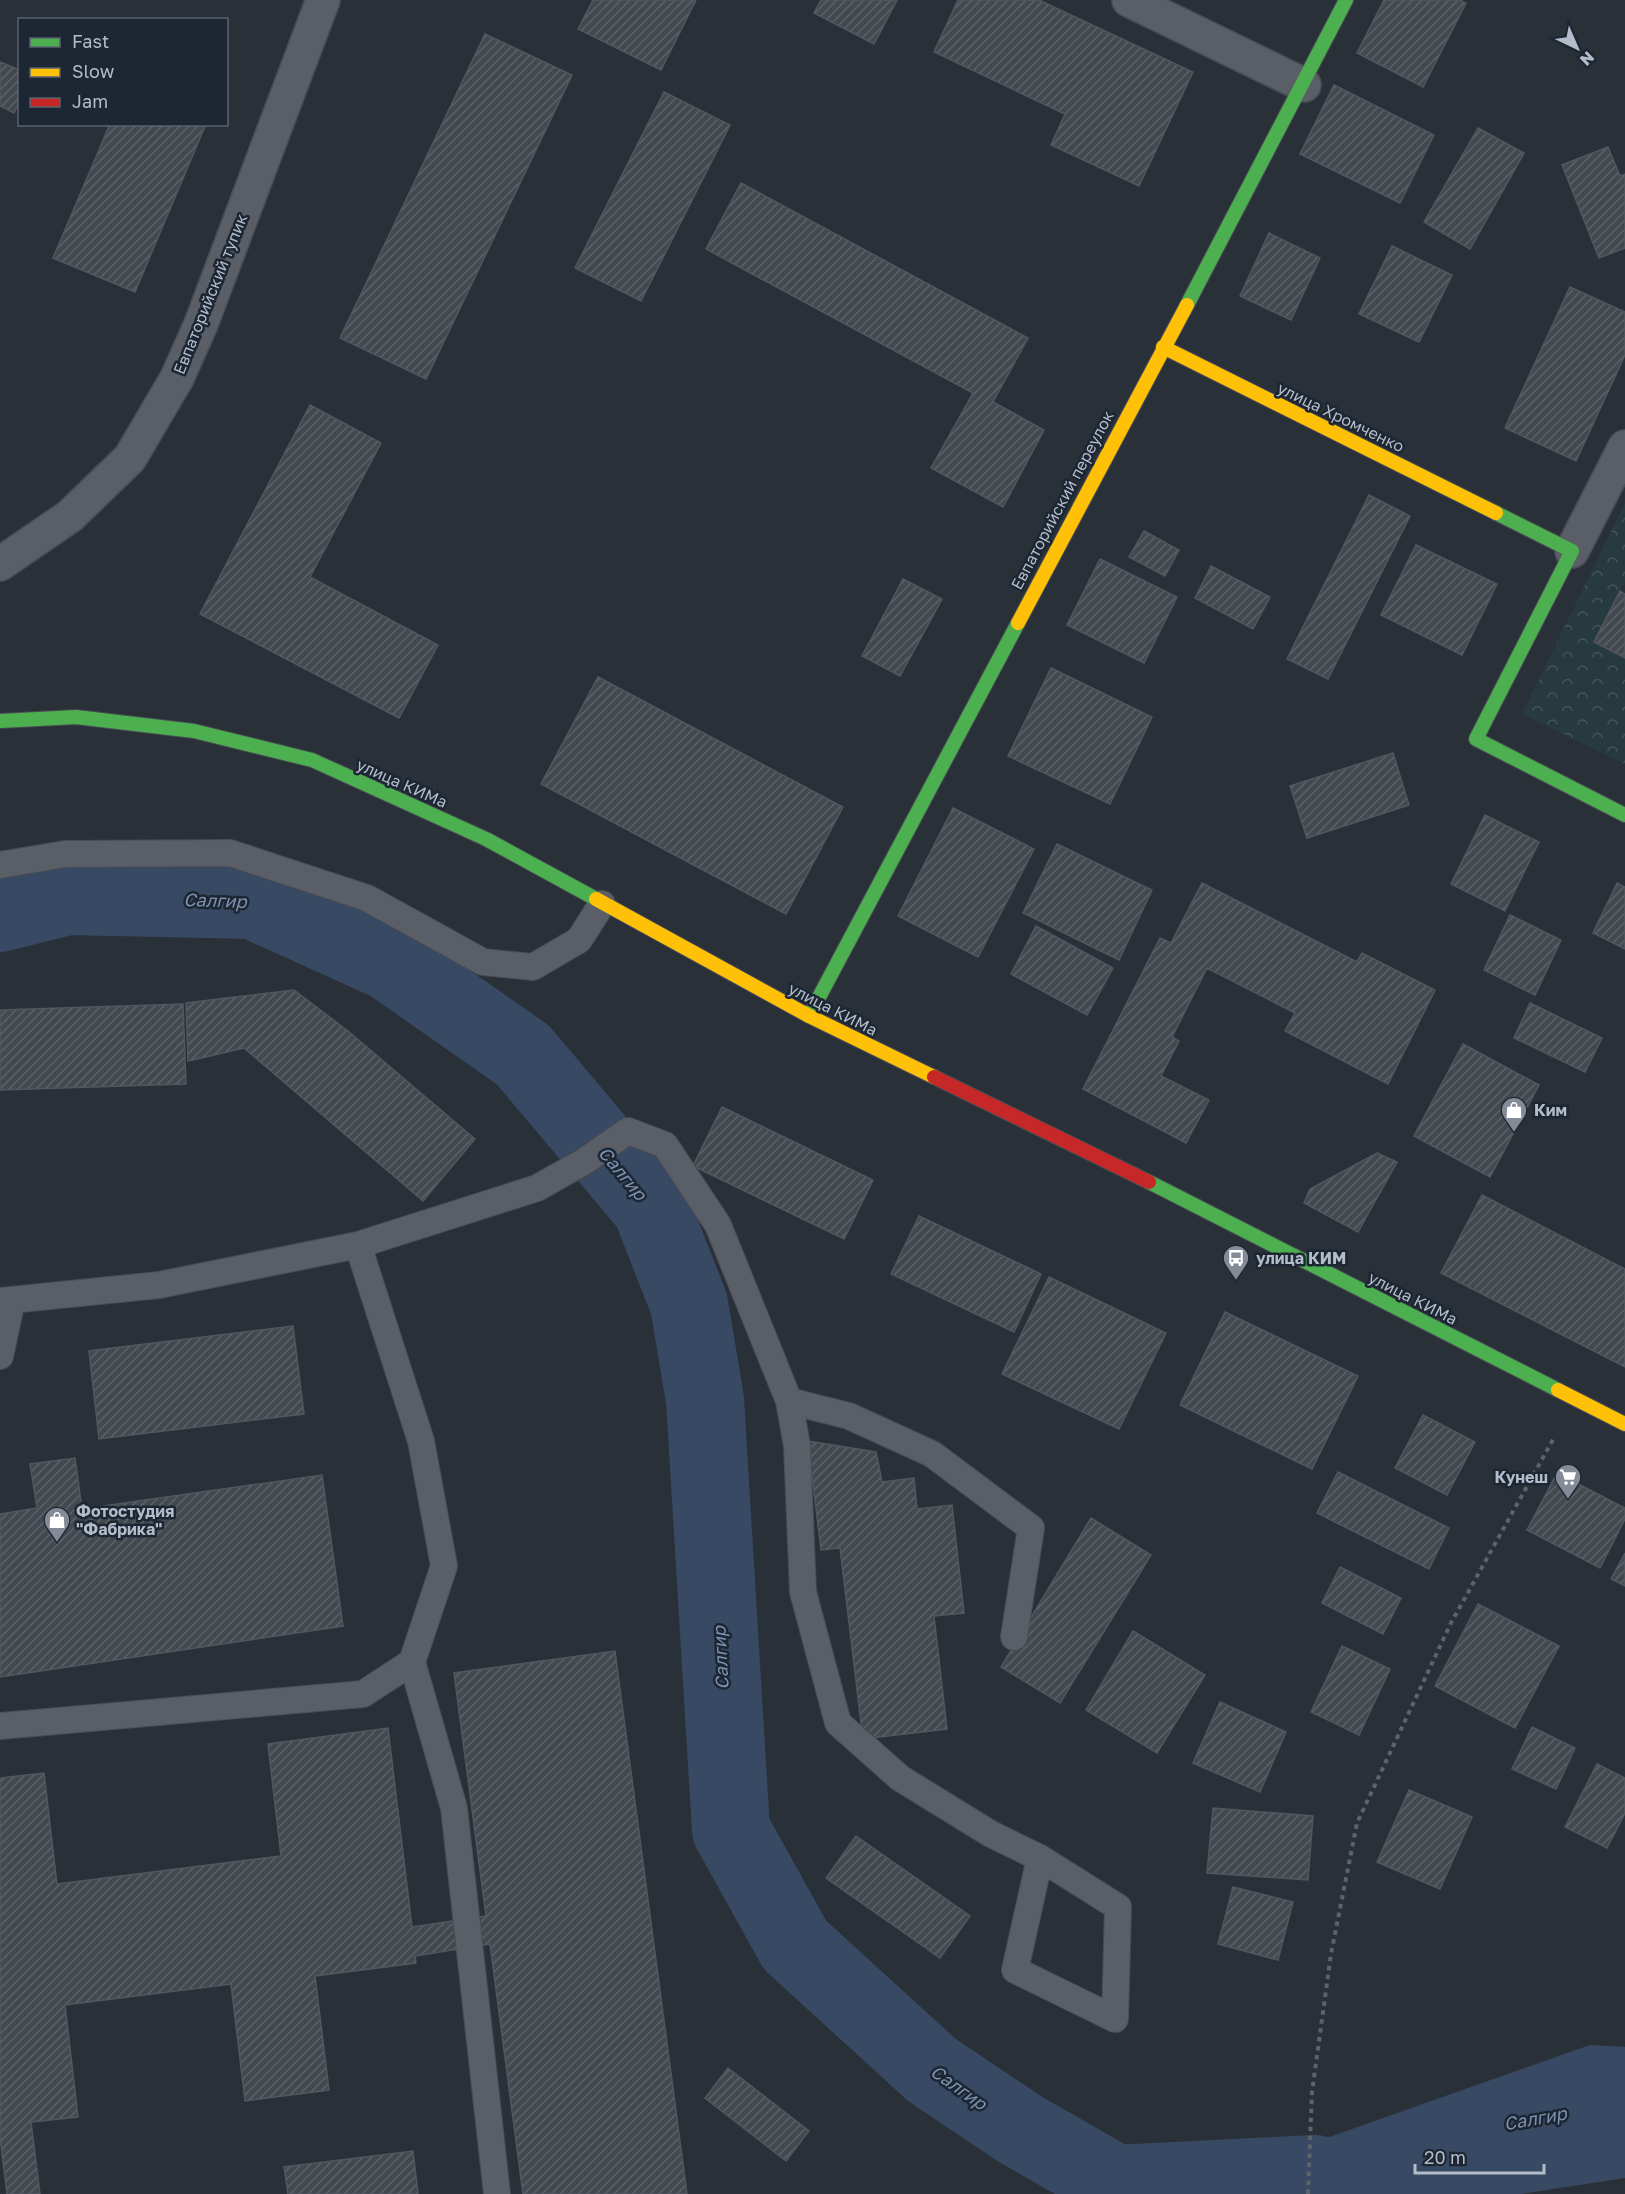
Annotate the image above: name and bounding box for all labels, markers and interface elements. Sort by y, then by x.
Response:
legend [18,18,228,126]
north arrow [1547,18,1607,78]
text: Fast [72,30,109,52]
text: N [1576,47,1599,70]
text: Slow [72,60,115,82]
text: Jam [72,90,108,112]
street label: Евпаторийский тупик [169,211,251,377]
street label: улица Хромченко [1274,378,1408,456]
street label: Евпаторийский переулок [1006,407,1118,593]
street label: улица КИМа [354,754,450,812]
water label: Салгир [183,888,249,912]
street label: улица КИМа [785,978,881,1040]
shop icon: Ким [1499,1095,1529,1133]
place label: Ким [1534,1100,1567,1120]
water label: Салгир [594,1142,653,1206]
bus stop icon: улица КИМ [1221,1243,1251,1281]
place label: улица КИМ [1256,1248,1346,1268]
street label: улица КИМа [1365,1267,1461,1329]
supermarket icon: Кунеш [1553,1462,1583,1500]
place label: Кунеш [1495,1467,1548,1487]
place label: Фотостудия "Фабрика" [76,1501,174,1539]
shop icon: Фотостудия "Фабрика" [42,1505,72,1543]
water label: Салгир [707,1624,733,1690]
water label: Салгир [927,2060,993,2115]
water label: Салгир [1502,2101,1570,2134]
scale bar [1415,2137,1544,2175]
text: 20 m [1424,2146,1466,2168]

